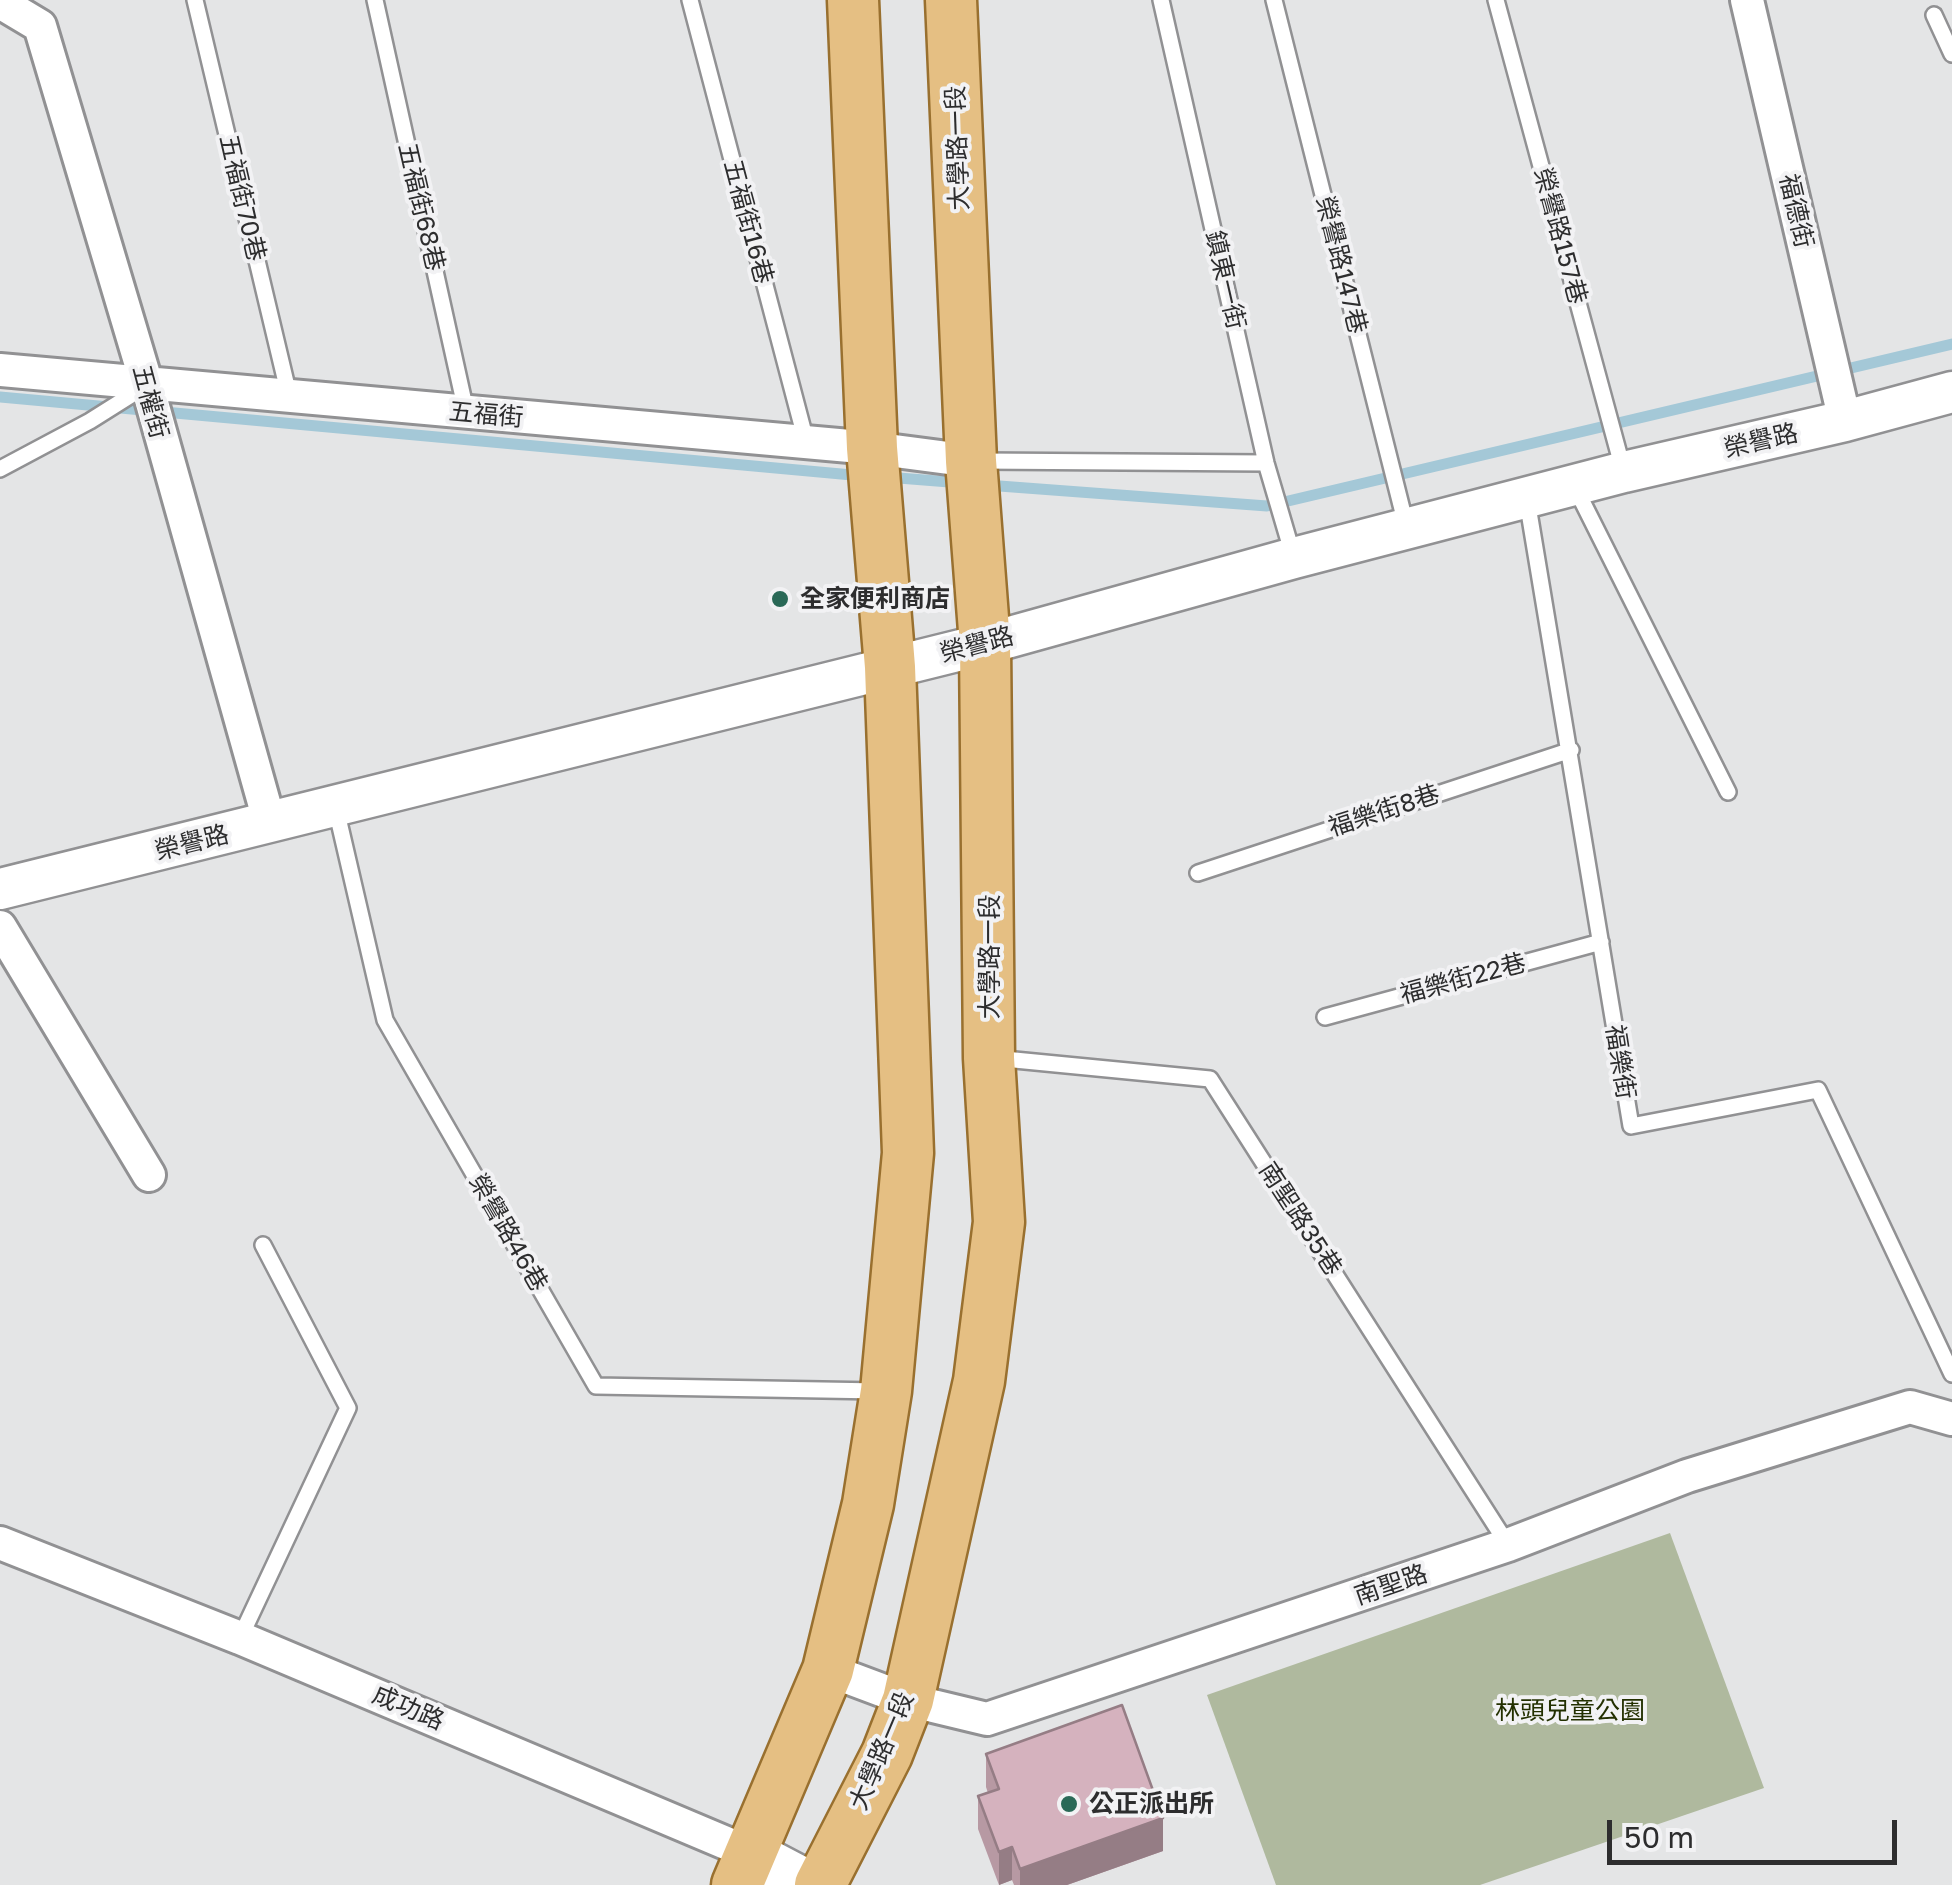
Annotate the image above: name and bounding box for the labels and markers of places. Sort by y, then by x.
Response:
place label: 全家便利商店 [800,584,950,614]
marker: 全家便利商店 [769,588,791,610]
place label: 公正派出所 [1089,1789,1214,1819]
marker: 公正派出所 [1058,1793,1080,1815]

